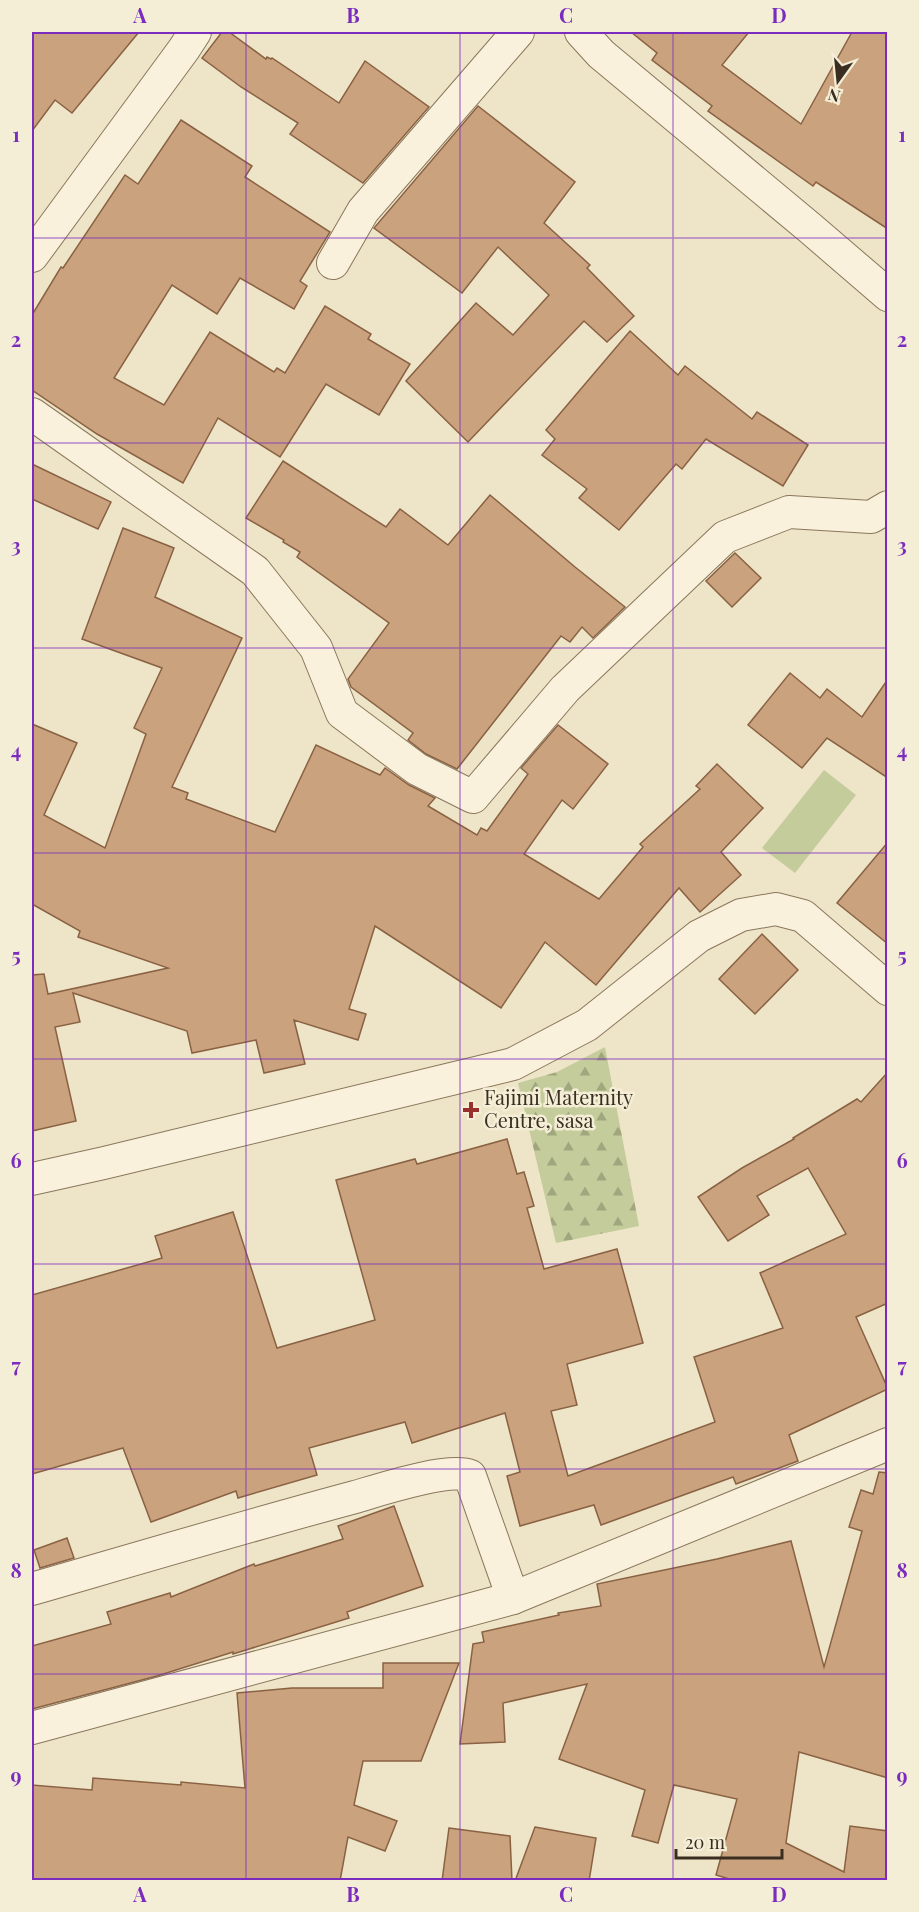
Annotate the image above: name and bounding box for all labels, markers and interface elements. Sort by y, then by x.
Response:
text: A [132,1,147,28]
text: B [346,1,360,28]
text: C [559,1,573,28]
text: D [771,1,787,28]
north arrow [808,51,868,111]
text: N [825,84,842,108]
text: 1 [12,120,20,147]
text: 1 [898,120,906,147]
text: 2 [11,325,21,352]
text: 2 [897,325,907,352]
text: 3 [11,531,21,558]
text: 3 [897,531,907,558]
text: 4 [11,736,21,763]
text: 4 [897,736,907,763]
text: 5 [11,941,21,968]
text: 5 [897,941,907,968]
place label: Fajimi Maternity Centre, sasa [484,1083,633,1133]
marker: Fajimi Maternity Centre, sasa [462,1101,480,1119]
text: 6 [10,1146,22,1173]
text: 6 [896,1146,908,1173]
text: 7 [11,1351,21,1378]
text: 7 [897,1351,907,1378]
text: 8 [10,1556,22,1583]
text: 8 [896,1556,908,1583]
text: 9 [10,1761,22,1788]
text: 9 [896,1761,908,1788]
scale bar [676,1822,782,1860]
text: 20 m [685,1830,725,1854]
text: A [132,1880,147,1907]
text: B [346,1880,360,1907]
text: C [559,1880,573,1907]
text: D [771,1880,787,1907]

